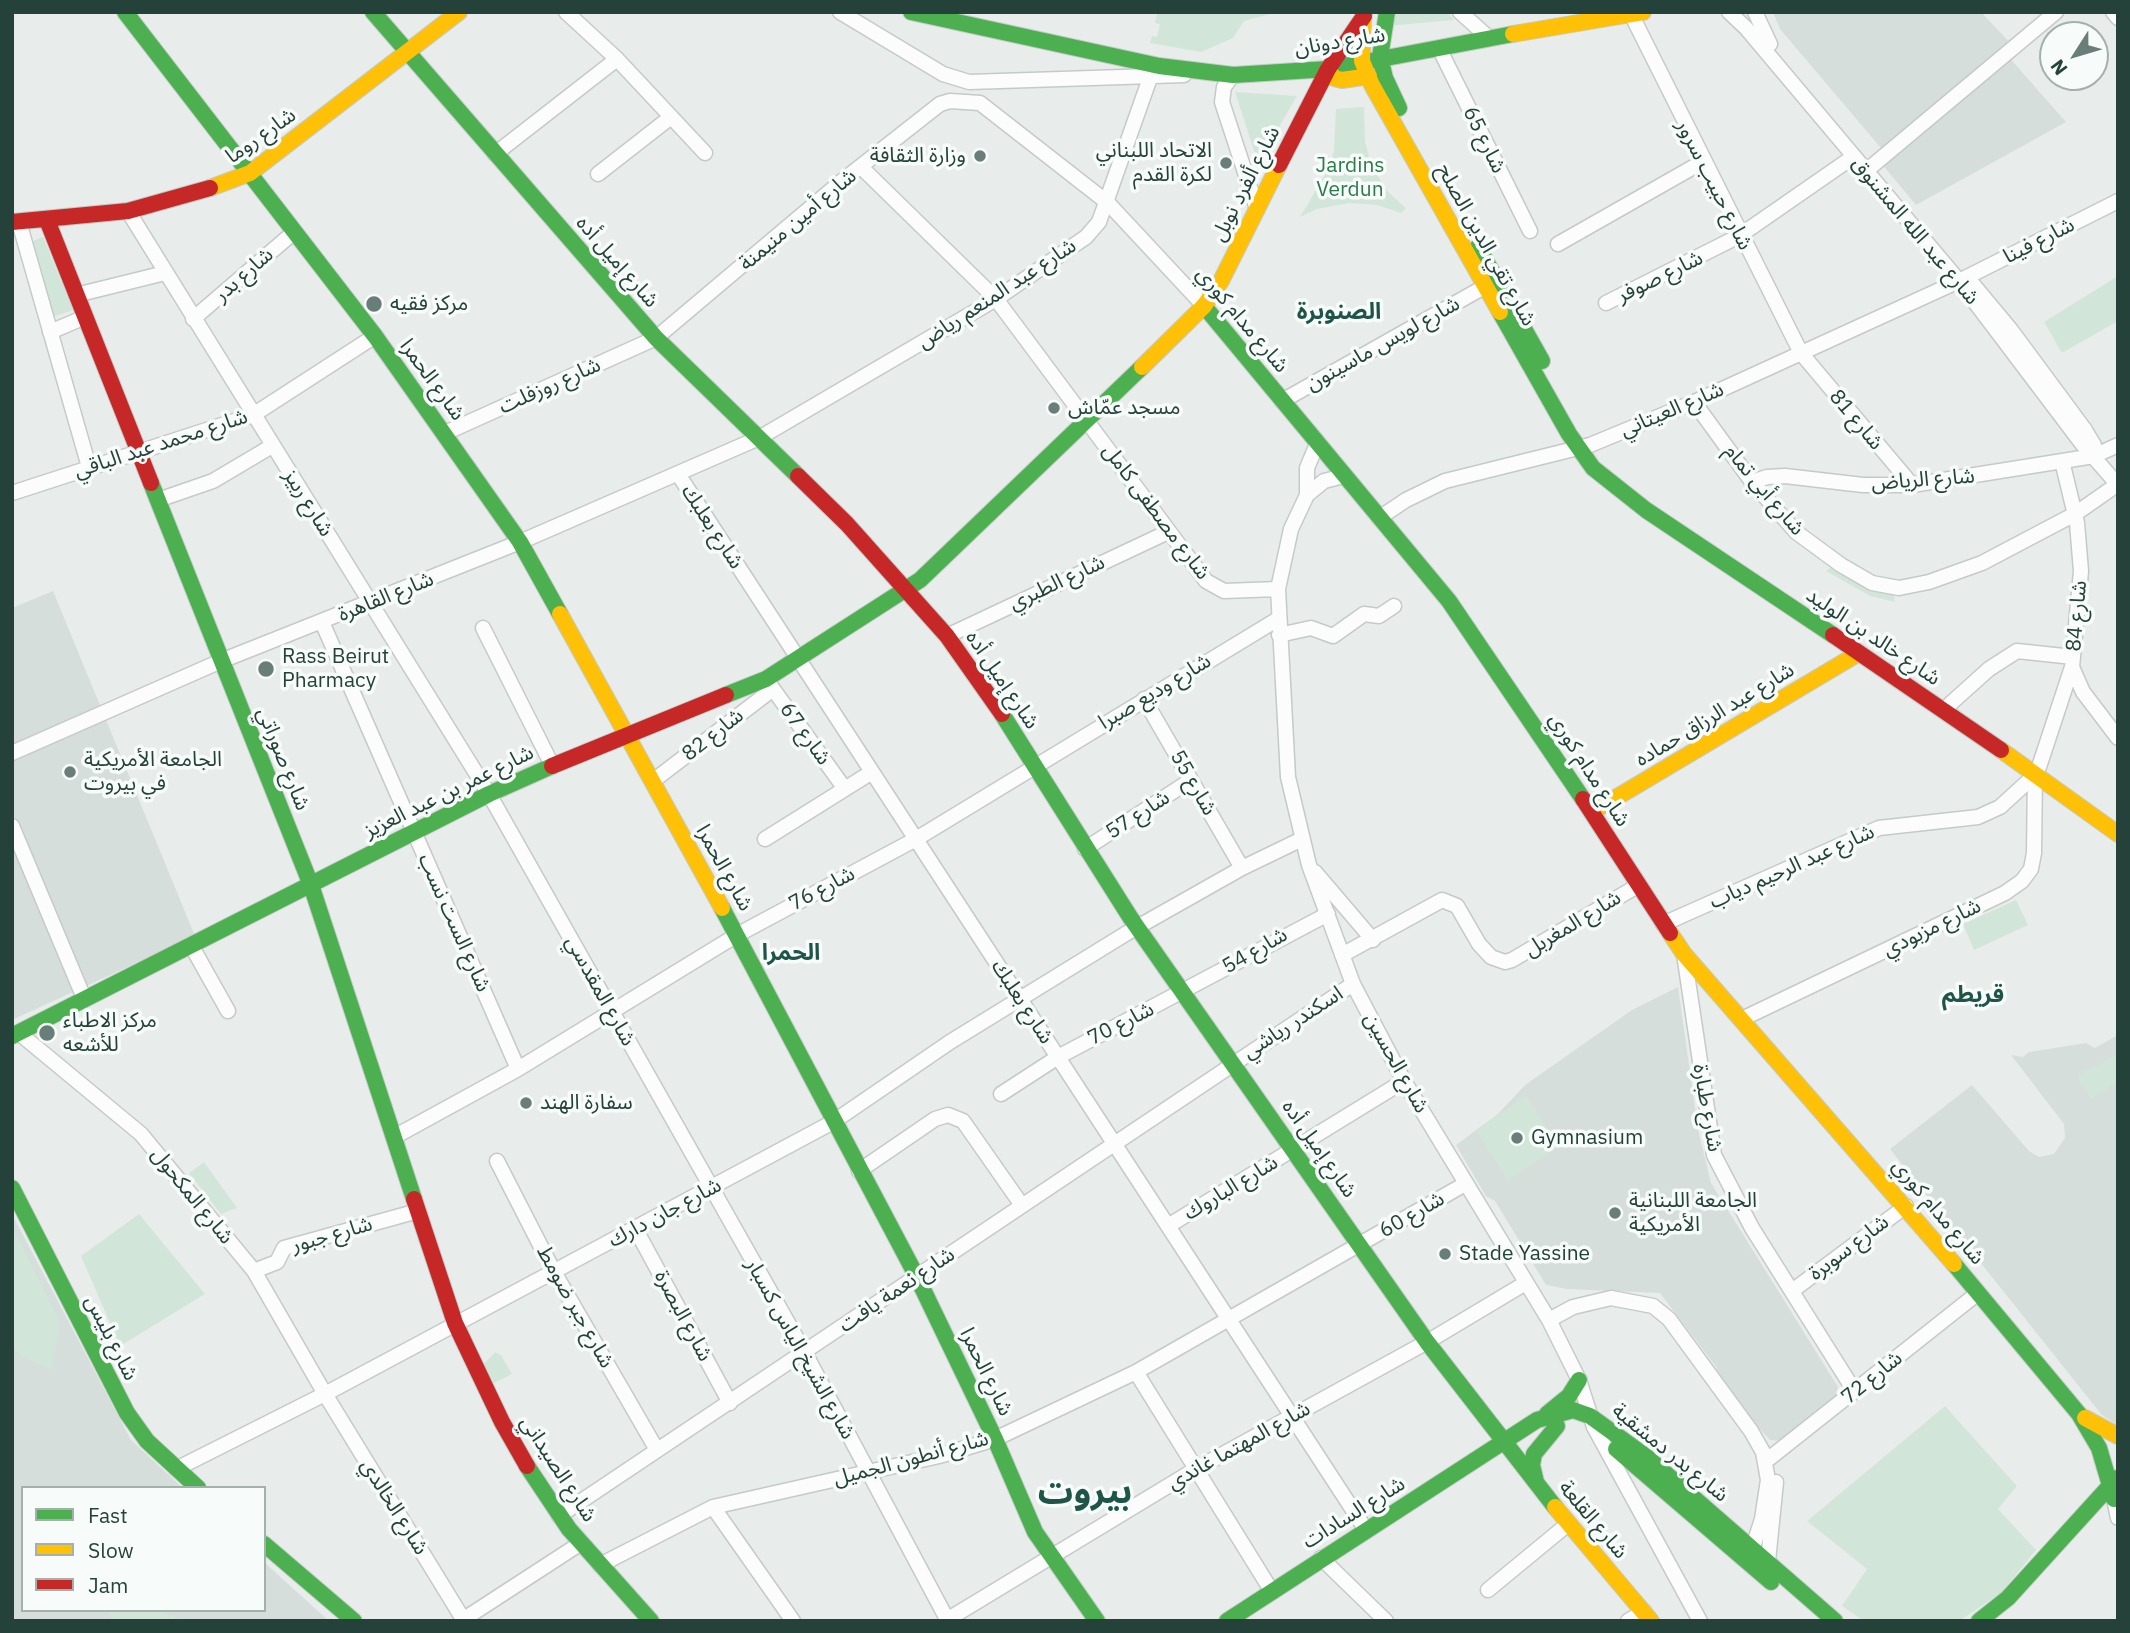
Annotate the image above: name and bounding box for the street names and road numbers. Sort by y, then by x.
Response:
street label: شارع دونان [1293,22,1387,62]
street label: شارع روما [221,103,301,169]
street label: شارع 65 [1457,103,1511,177]
street label: شارع حبيب سرور [1670,116,1758,254]
street label: شارع ألفرد نوبل [1206,122,1286,246]
street label: شارع عبد الله المشنوق [1846,152,1984,310]
street label: شارع تقي الدين الصلح [1431,160,1541,330]
street label: شارع أمين منيمنة [734,164,862,276]
street label: شارع إميل أده [570,211,664,313]
street label: شارع فينا [1999,212,2079,270]
street label: شارع عبد المنعم رياض [913,233,1081,355]
street label: شارع بدر [209,242,279,308]
street label: شارع صوفر [1613,245,1707,309]
street label: شارع مدام كوري [1190,262,1294,378]
street label: شارع لويس ماسينون [1302,291,1464,397]
street label: شارع الحمرا [394,334,470,426]
street label: شارع روزفلت [495,352,605,420]
street label: شارع العيتاني [1616,377,1728,443]
street label: شارع 81 [1824,385,1888,455]
street label: شارع محمد عبد الباقي [71,404,251,484]
street label: شارع مصطفى كامل [1097,439,1215,585]
street label: شارع أبي تمام [1718,439,1810,541]
street label: شارع الرياض [1870,464,1976,496]
street label: شارع ربيز [278,465,338,541]
street label: شارع بعلبك [675,480,749,574]
street label: شارع الطبري [1005,550,1109,616]
street label: شارع القاهرة [335,566,437,628]
street label: شارع 84 [2061,579,2093,653]
street label: شارع خالد بن الوليد [1801,583,1945,691]
street label: شارع إميل أده [960,626,1044,734]
street label: شارع وديع صبرا [1094,649,1216,735]
street label: شارع عبد الرزاق حماده [1631,658,1799,772]
street label: شارع 67 [774,698,836,770]
street label: شارع 82 [677,703,749,767]
street label: شارع صوراتي [251,704,315,814]
street label: شارع مدام كوري [1543,708,1635,832]
street label: شارع عمر بن عبد العزيز [360,740,538,844]
street label: شارع 55 [1164,746,1222,820]
street label: شارع 57 [1101,785,1175,845]
street label: شارع عبد الرحيم دياب [1706,819,1878,915]
street label: شارع الحمرا [690,821,758,915]
street label: شارع الست نسب [412,850,496,996]
street label: شارع 76 [785,861,859,917]
street label: شارع المغربل [1520,885,1626,963]
street label: شارع مزبودي [1879,893,1985,963]
street label: شارع 54 [1218,922,1292,980]
street label: شارع المقدسي [559,932,641,1050]
street label: شارع بعلبك [985,955,1059,1049]
street label: اسكندر رياشي [1238,981,1348,1065]
street label: شارع 70 [1084,997,1158,1051]
street label: شارع الحسين [1358,1008,1434,1118]
street label: شارع طبارة [1687,1062,1727,1154]
street label: شارع إميل أده [1276,1095,1362,1203]
street label: شارع المكحول [145,1143,239,1249]
street label: شارع الباروك [1179,1150,1283,1226]
street label: شارع مدام كوري [1886,1154,1990,1270]
street label: شارع جان دارك [604,1173,726,1253]
street label: شارع 60 [1375,1186,1449,1244]
street label: شارع سوبرة [1804,1210,1894,1286]
street label: شارع جبور [289,1211,375,1259]
street label: شارع جبر ضومط [531,1241,619,1373]
street label: شارع نعمة يافت [834,1242,960,1338]
street label: شارع الشيخ الياس كسبار [740,1254,860,1444]
street label: شارع البصرة [649,1266,717,1366]
street label: شارع بليس [79,1291,143,1385]
street label: شارع الحمرا [954,1324,1018,1420]
street label: شارع 72 [1836,1346,1908,1410]
street label: شارع المهتما غاندي [1163,1396,1315,1496]
street label: شارع بدر دمشقية [1607,1398,1733,1508]
street label: شارع الصيداني [514,1411,602,1527]
street label: شارع أنطون الجميل [831,1426,991,1492]
street label: شارع الخالدي [355,1454,433,1560]
street label: شارع السادات [1298,1472,1410,1554]
street label: شارع القلعة [1553,1476,1633,1564]

